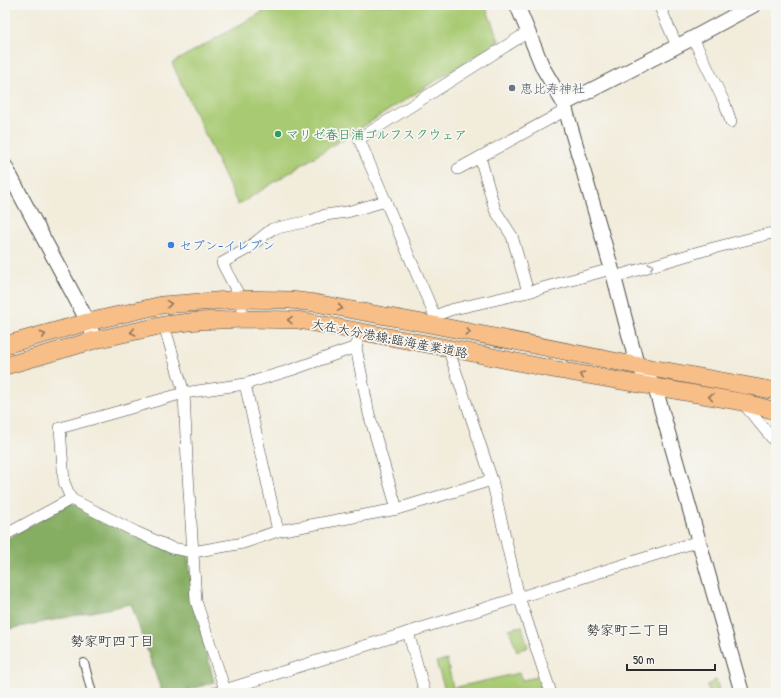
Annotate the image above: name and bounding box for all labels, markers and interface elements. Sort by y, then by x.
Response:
place label: 恵比寿神社 [520,79,585,97]
marker: 恵比寿神社 [507,83,517,93]
place label: マリゼ春日浦ゴルフスクウェア [286,125,467,143]
marker: マリゼ春日浦ゴルフスクウェア [273,129,283,139]
place label: セブン-イレブン [179,236,275,254]
marker: セブン-イレブン [166,240,176,250]
one-way arrow [647,262,654,271]
one-way arrow [166,300,172,309]
one-way arrow [337,303,343,312]
street label: 大在大分港線;臨海産業道路 [310,314,470,362]
one-way arrow [287,316,293,324]
one-way arrow [465,327,471,335]
one-way arrow [129,328,136,336]
one-way arrow [39,331,46,339]
one-way arrow [579,371,586,379]
one-way arrow [707,393,714,401]
district label: 勢家町二丁目 [586,620,670,639]
district label: 勢家町四丁目 [70,631,154,650]
scale bar [627,646,715,672]
text: 50 m [633,651,654,668]

